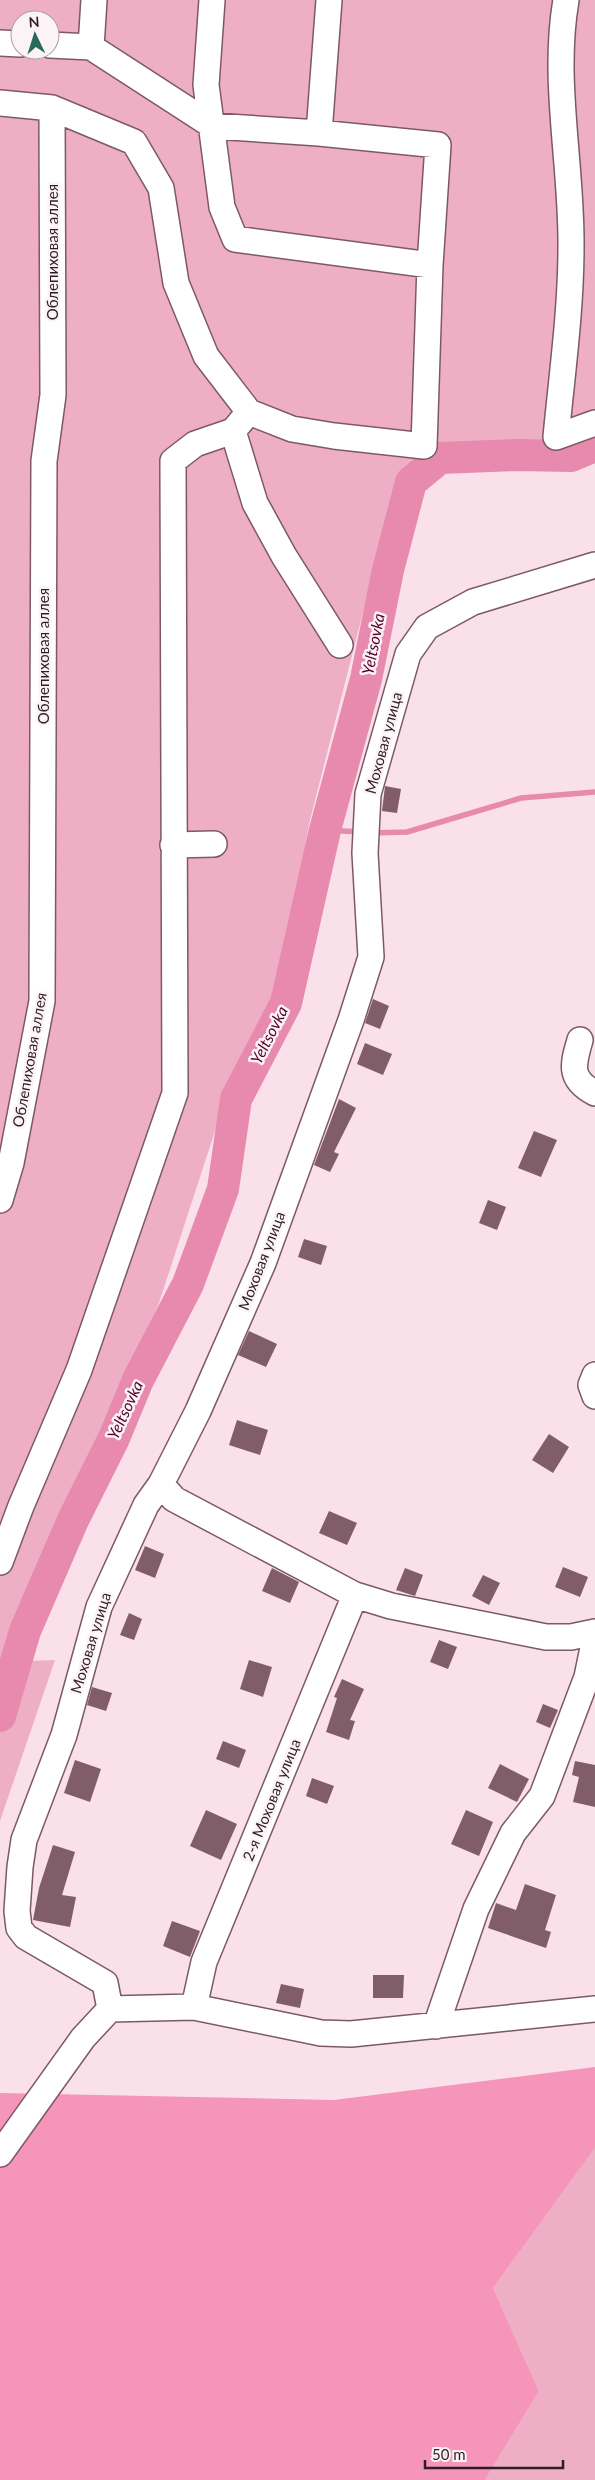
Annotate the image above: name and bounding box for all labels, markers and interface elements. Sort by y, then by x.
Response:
north arrow [10,10,60,60]
text: N [28,13,40,30]
street label: Облепиховая аллея [43,184,61,320]
street label: Облепиховая аллея [34,588,52,724]
water label: Yeltsovka [357,612,388,676]
street label: Моховая улица [361,690,405,796]
street label: Облепиховая аллея [8,991,50,1129]
water label: Yeltsovka [246,1003,291,1067]
street label: Моховая улица [234,1209,288,1313]
water label: Yeltsovka [103,1378,146,1442]
street label: Моховая улица [66,1590,114,1695]
street label: 2-я Моховая улица [238,1736,304,1863]
scale bar [425,2438,562,2470]
text: 50 m [432,2445,466,2463]

